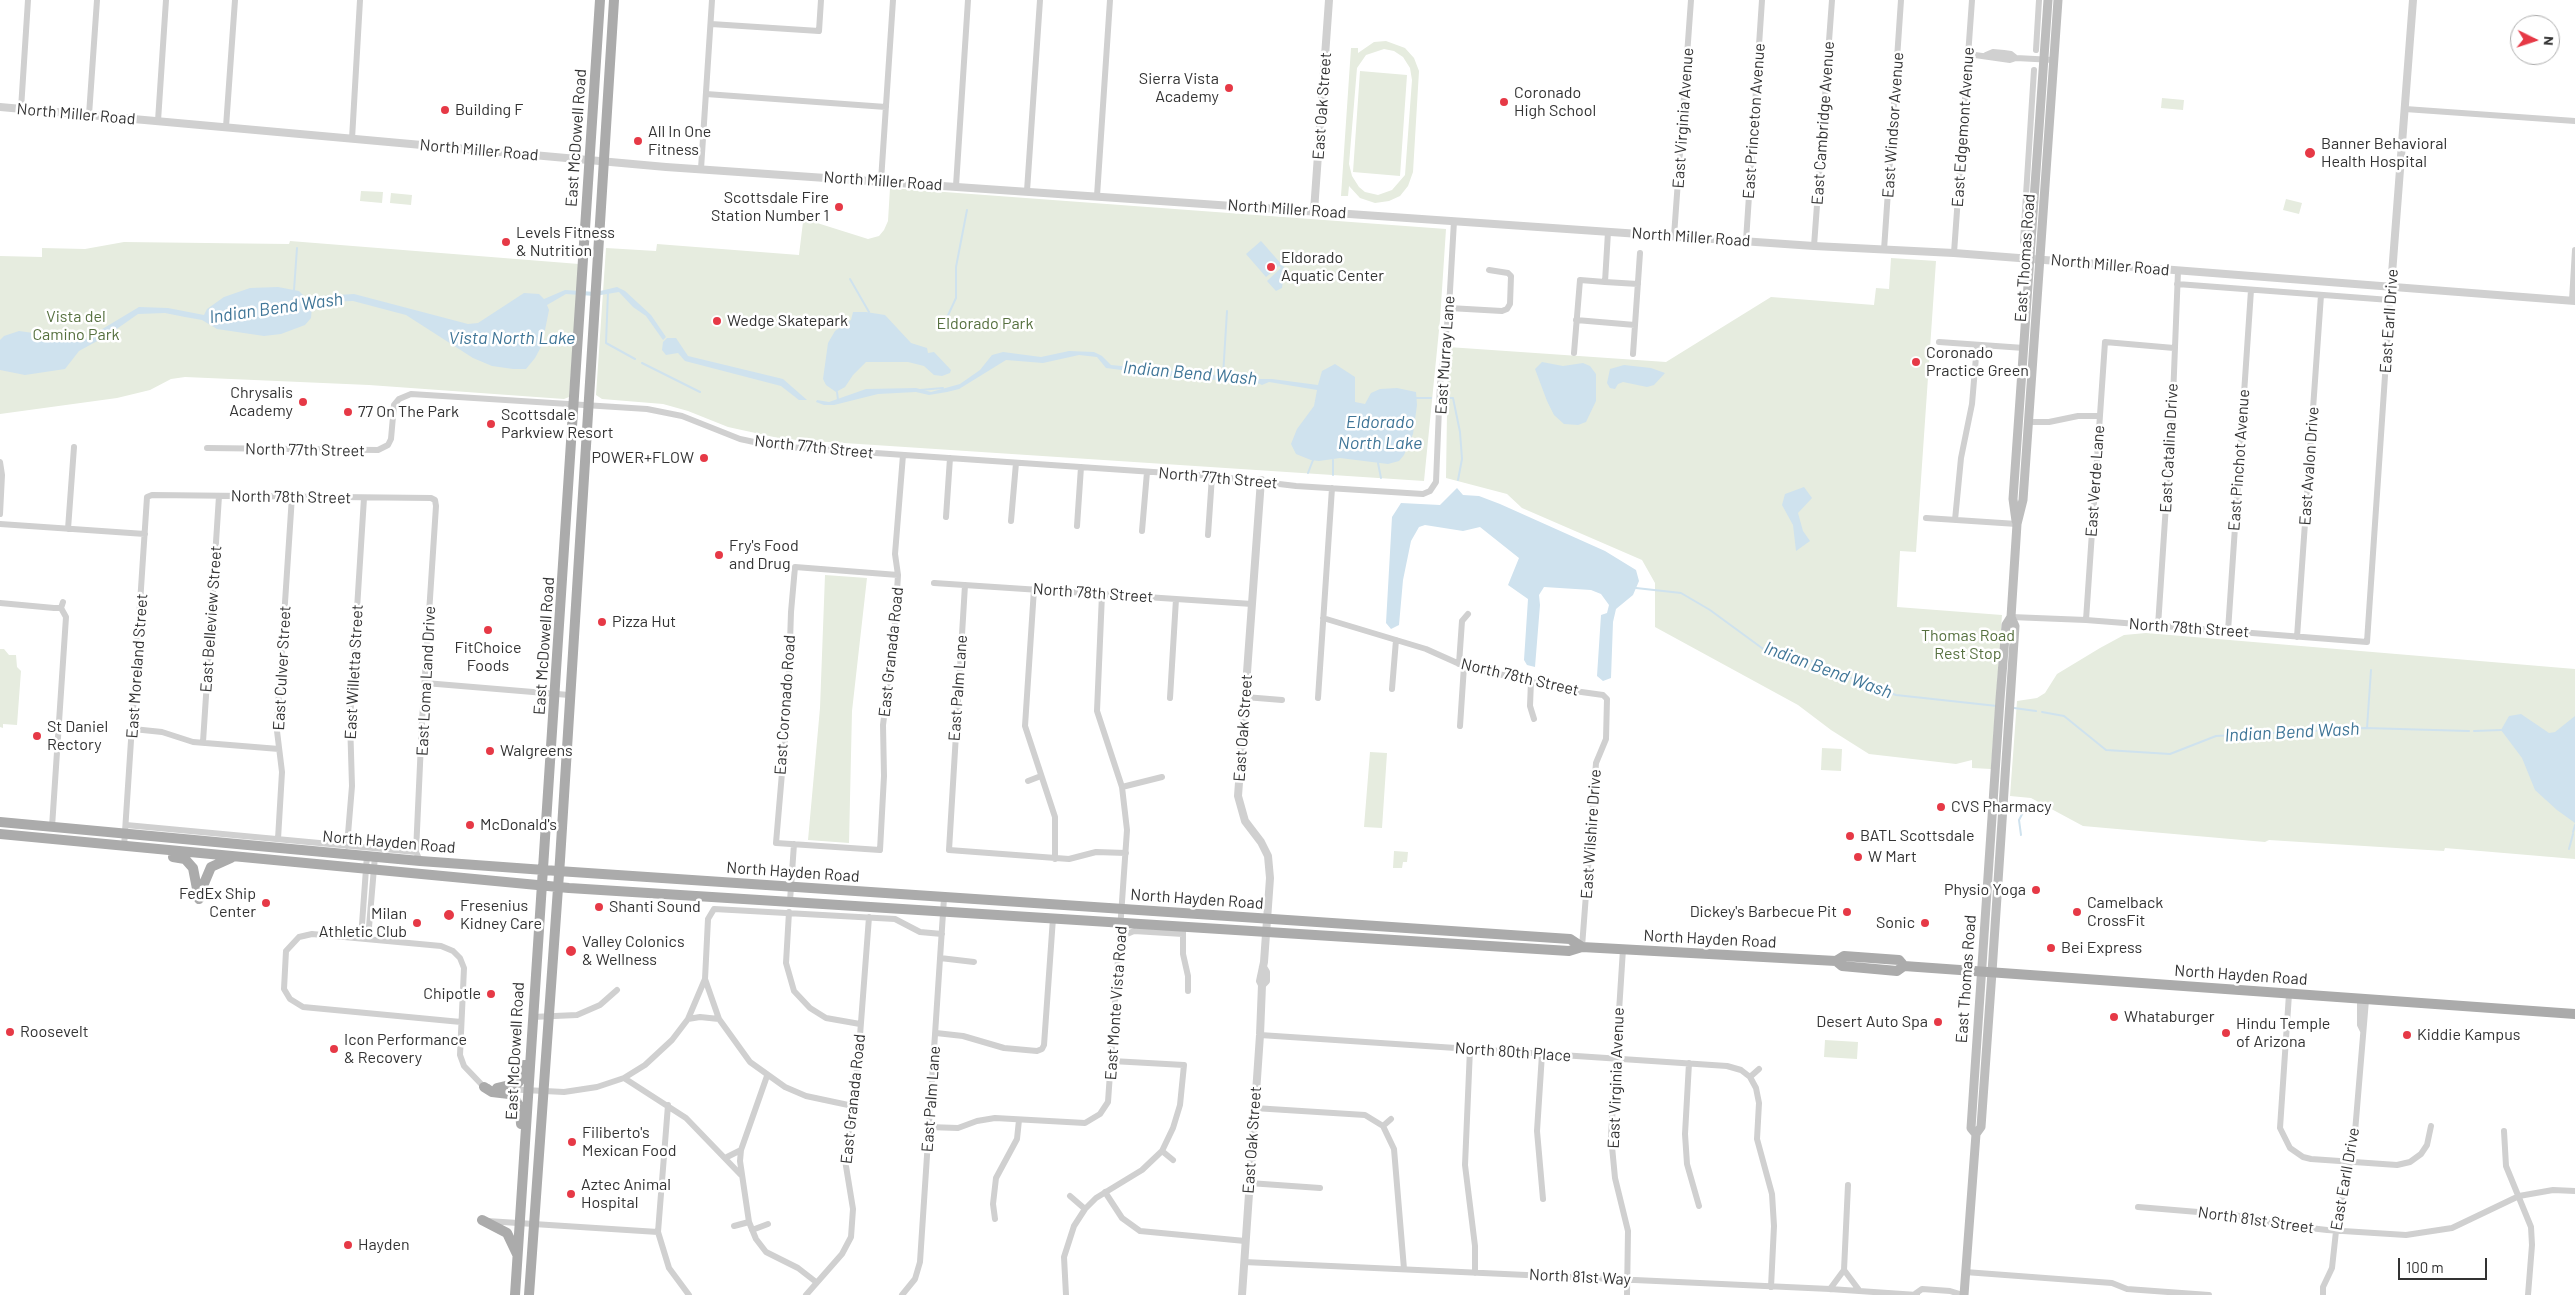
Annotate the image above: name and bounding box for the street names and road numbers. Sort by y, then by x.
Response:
street label: East Cambridge Avenue [1808,40,1838,206]
street label: East Princeton Avenue [1739,42,1769,200]
street label: East Edgemont Avenue [1948,46,1978,208]
street label: East Virginia Avenue [1668,47,1698,189]
street label: East Windsor Avenue [1878,51,1908,199]
street label: East Oak Street [1309,52,1335,160]
street label: East McDowell Road [562,68,590,208]
street label: North Miller Road [16,99,136,129]
street label: North Miller Road [419,135,539,165]
street label: North Miller Road [823,167,943,195]
street label: East Thomas Road [2011,193,2039,323]
street label: North Miller Road [1227,195,1347,223]
street label: North Miller Road [1631,223,1751,251]
street label: North Miller Road [2050,250,2170,280]
street label: East Earll Drive [2376,268,2402,374]
street label: East Murray Lane [1431,295,1459,415]
street label: East Catalina Drive [2156,383,2182,513]
street label: East Pinchot Avenue [2224,389,2254,531]
street label: East Avalon Drive [2295,406,2323,526]
street label: East Verde Lane [2082,424,2108,538]
street label: North 77th Street [753,431,875,463]
street label: North 77th Street [245,439,365,461]
street label: North 77th Street [1158,463,1278,493]
street label: North 78th Street [231,486,351,508]
street label: East Belleview Street [196,545,226,693]
street label: East McDowell Road [530,576,558,716]
street label: North 78th Street [1032,579,1154,607]
street label: East Granada Road [875,586,907,718]
street label: East Moreland Street [122,593,152,739]
street label: East Willetta Street [341,604,367,740]
street label: East Culver Street [269,605,295,731]
street label: East Loma Land Drive [412,605,440,757]
street label: North 78th Street [2128,614,2250,642]
street label: East Coronado Road [771,634,799,776]
street label: East Palm Lane [945,634,971,742]
street label: North 78th Street [1459,654,1581,700]
street label: East Oak Street [1230,674,1256,782]
street label: East Wilshire Drive [1577,769,1605,899]
street label: North Hayden Road [322,827,456,857]
street label: North Hayden Road [726,858,860,886]
street label: North Hayden Road [1130,885,1264,913]
street label: East Thomas Road [1952,914,1980,1044]
street label: East Monte Vista Road [1101,925,1131,1081]
street label: North Hayden Road [1643,926,1777,952]
street label: North Hayden Road [2174,961,2308,989]
street label: East McDowell Road [502,981,528,1121]
street label: East Virginia Avenue [1604,1007,1628,1149]
street label: East Granada Road [837,1033,869,1165]
street label: North 80th Place [1454,1038,1572,1066]
street label: East Palm Lane [918,1045,944,1153]
street label: East Oak Street [1239,1086,1265,1194]
street label: East Earll Drive [2326,1126,2364,1232]
street label: North 81st Street [2197,1202,2315,1238]
street label: North 81st Way [1528,1265,1632,1289]

